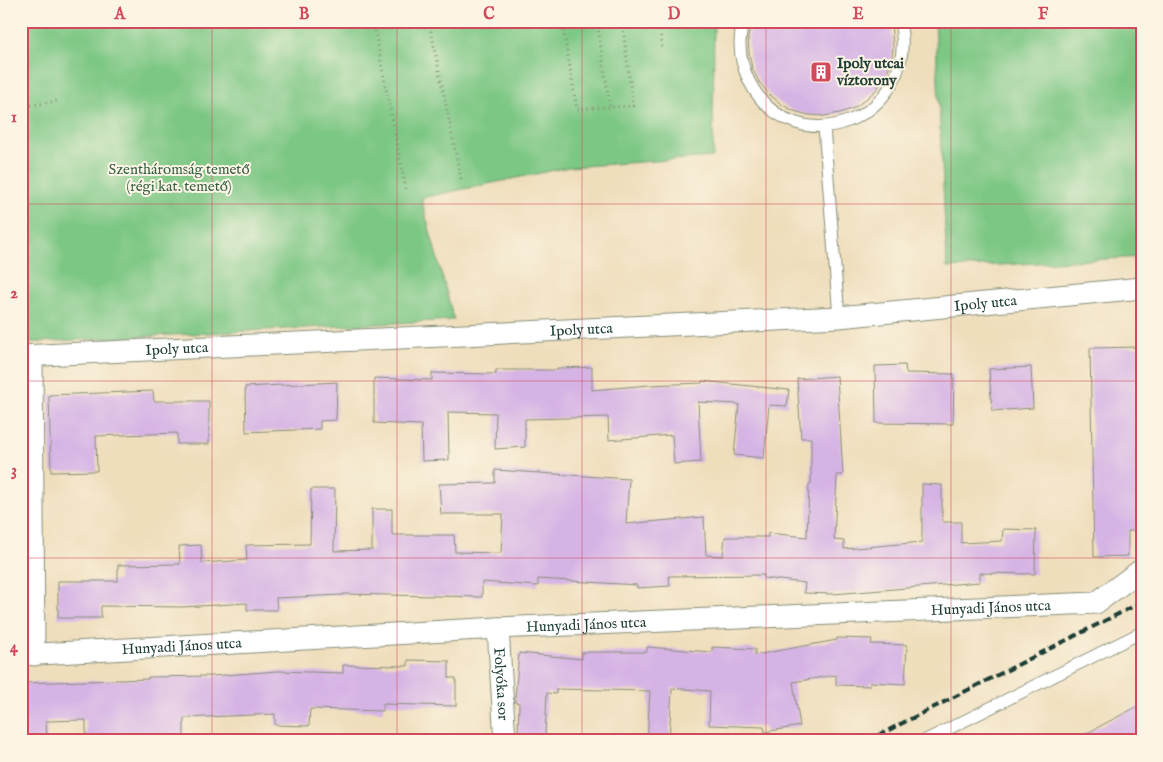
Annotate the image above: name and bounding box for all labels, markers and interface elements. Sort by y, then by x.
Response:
text: A [114,5,127,25]
text: B [299,5,310,25]
text: C [483,5,495,25]
text: D [668,5,681,25]
text: E [852,5,864,25]
text: F [1038,5,1049,25]
place label: Ipoly utcai víztorony [836,54,904,90]
building icon: Ipoly utcai víztorony [809,60,833,84]
text: 1 [11,108,17,128]
park label: Szentháromság temető (régi kat. temető) [108,160,250,196]
text: 2 [10,284,18,304]
street label: Ipoly utca [953,291,1018,316]
street label: Ipoly utca [549,319,614,341]
street label: Ipoly utca [145,338,209,360]
text: 3 [11,461,17,481]
street label: Hunyadi János utca [930,596,1052,620]
street label: Hunyadi János utca [526,613,647,637]
street label: Hunyadi János utca [121,633,243,659]
text: 4 [10,638,19,658]
street label: Folyóka sor [489,647,513,722]

